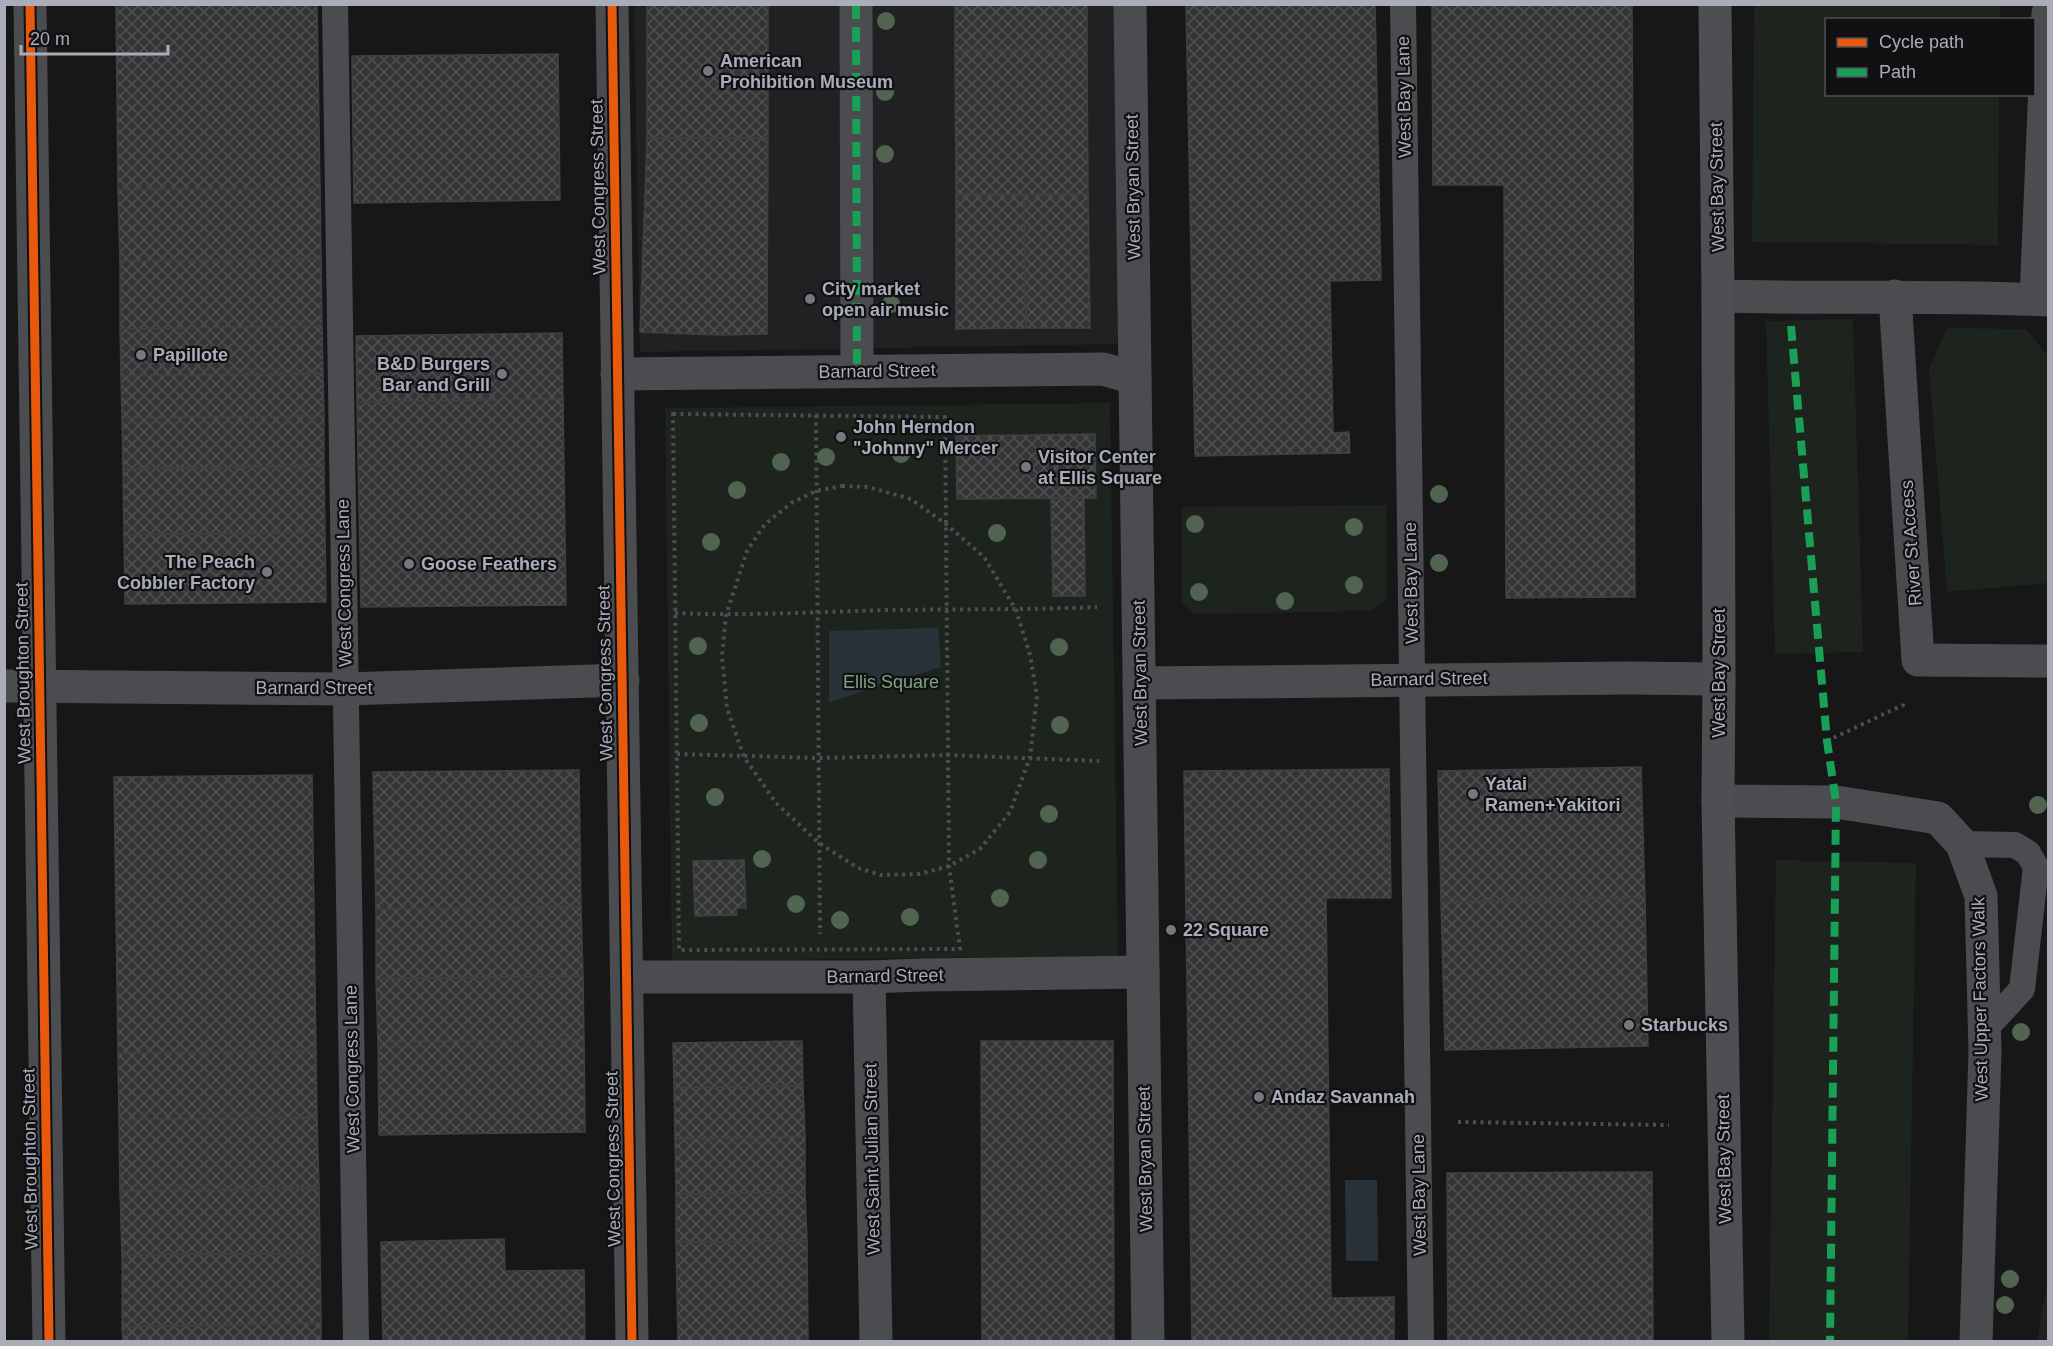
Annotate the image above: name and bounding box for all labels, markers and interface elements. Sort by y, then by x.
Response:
scale bar [21,18,168,56]
legend [1825,18,2035,96]
text: 20 m [30,29,70,49]
text: Cycle path [1879,32,1964,52]
street label: West Bay Lane [1393,36,1415,158]
place label: American Prohibition Museum [720,51,893,92]
text: Path [1879,62,1916,82]
marker: American Prohibition Museum [701,64,715,78]
street label: West Congress Street [586,99,610,275]
street label: West Bryan Street [1122,114,1144,260]
street label: West Bay Street [1706,122,1728,252]
place label: City market open air music [822,279,949,320]
marker: City market open air music [803,292,817,306]
place label: Papillote [153,345,228,365]
marker: Papillote [134,348,148,362]
place label: B&D Burgers Bar and Grill [377,354,490,395]
street label: Barnard Street [818,360,936,382]
marker: B&D Burgers Bar and Grill [495,367,509,381]
place label: John Herndon "Johnny" Mercer [853,417,998,458]
marker: John Herndon "Johnny" Mercer [834,430,848,444]
place label: Visitor Center at Ellis Square [1038,447,1162,488]
marker: Visitor Center at Ellis Square [1019,460,1033,474]
street label: River St Access [1897,479,1925,607]
street label: West Congress Lane [333,499,355,667]
street label: West Bay Lane [1400,522,1422,644]
place label: The Peach Cobbler Factory [117,552,255,593]
place label: Goose Feathers [421,554,557,574]
marker: Goose Feathers [402,557,416,571]
marker: The Peach Cobbler Factory [260,565,274,579]
street label: West Broughton Street [11,582,35,764]
street label: West Congress Street [593,585,617,761]
street label: West Bryan Street [1129,600,1151,746]
street label: West Bay Street [1709,608,1729,738]
street label: Barnard Street [1370,668,1488,690]
park label: Ellis Square [843,672,939,692]
street label: Barnard Street [255,678,373,698]
place label: Yatai Ramen+Yakitori [1485,774,1621,815]
marker: Yatai Ramen+Yakitori [1466,787,1480,801]
street label: West Upper Factors Walk [1968,896,1992,1101]
place label: 22 Square [1183,920,1269,940]
marker: 22 Square [1164,923,1178,937]
street label: Barnard Street [826,965,944,987]
street label: West Congress Lane [341,985,363,1153]
place label: Starbucks [1641,1015,1728,1035]
marker: Starbucks [1622,1018,1636,1032]
street label: West Saint Julian Street [860,1063,884,1255]
street label: West Broughton Street [18,1068,42,1250]
street label: West Congress Street [601,1071,625,1247]
street label: West Bryan Street [1134,1086,1156,1232]
place label: Andaz Savannah [1271,1087,1415,1107]
marker: Andaz Savannah [1252,1090,1266,1104]
street label: West Bay Street [1713,1094,1735,1224]
street label: West Bay Lane [1408,1134,1430,1256]

